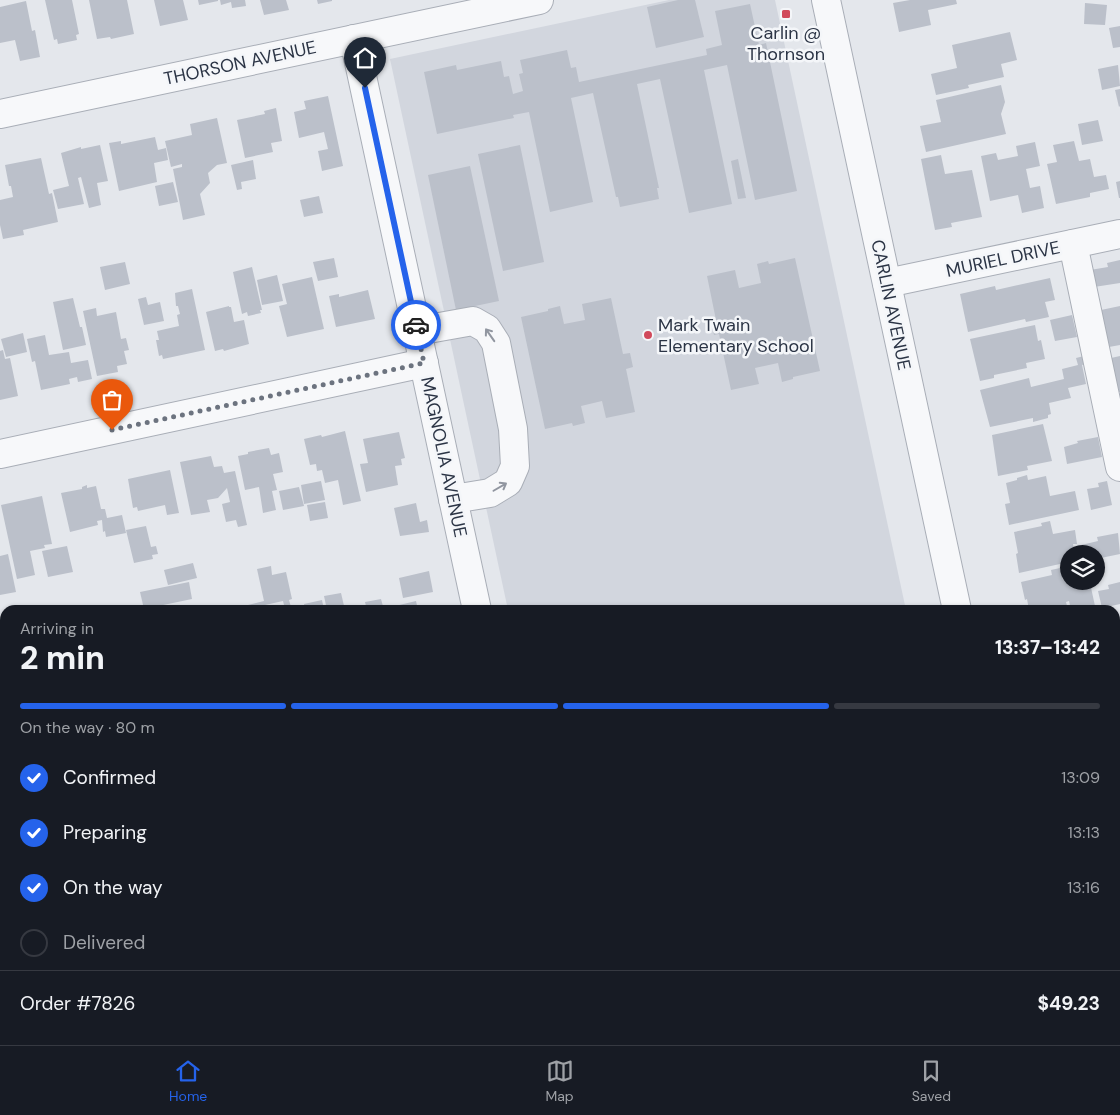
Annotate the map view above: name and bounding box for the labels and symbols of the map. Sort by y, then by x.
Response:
marker: Carlin @ Thornson [780,8,792,20]
place label: Carlin @ Thornson [747,21,825,66]
street label: THORSON AVENUE [161,35,319,91]
pin [344,37,386,88]
street label: MURIEL DRIVE [944,235,1062,283]
street label: CARLIN AVENUE [865,237,917,373]
courier [391,300,441,350]
place label: Mark Twain Elementary School [658,313,814,358]
one-way arrow [485,328,495,342]
marker: Mark Twain Elementary School [642,329,654,341]
street label: MAGNOLIA AVENUE [415,374,473,540]
pin [91,379,133,430]
one-way arrow [492,482,507,492]

